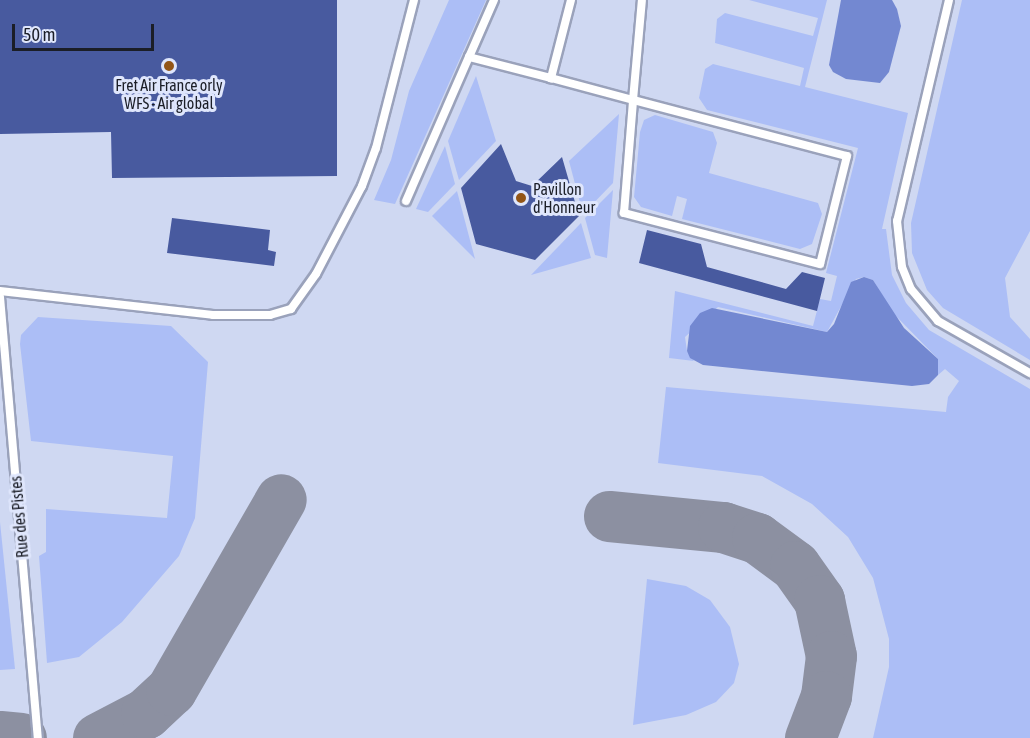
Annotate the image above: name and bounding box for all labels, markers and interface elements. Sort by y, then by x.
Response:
scale bar [15,12,158,50]
text: 50 m [23,24,55,45]
marker: Fret Air France orly WFS - Air global [162,59,176,73]
place label: Fret Air France orly WFS - Air global [115,75,223,113]
place label: Pavillon d'Honneur [533,179,595,217]
marker: Pavillon d'Honneur [514,191,528,205]
street label: Rue des Pistes [6,475,32,559]

